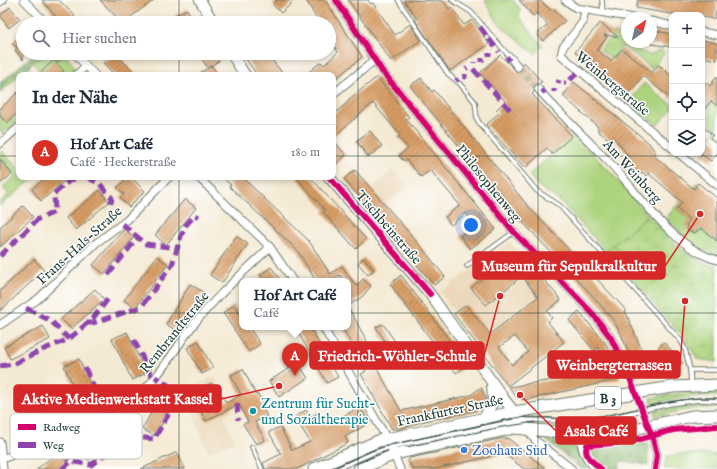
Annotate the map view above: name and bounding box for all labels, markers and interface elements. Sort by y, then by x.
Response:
north arrow [621,12,657,48]
map controls [669,12,705,156]
button: + [669,12,705,48]
search box [16,16,336,60]
icon: search [30,27,52,49]
text: Hier suchen [62,29,137,48]
street label: Weinbergstraße [572,47,654,120]
button: − [669,48,705,84]
button: locate [669,84,705,120]
text: In der Nähe [32,88,117,109]
button: layers [669,120,705,156]
text: Hof Art Café [70,135,153,154]
street label: Am Weinberg [598,135,666,208]
street label: Philosophenweg [451,141,525,226]
text: A [41,144,49,161]
text: 180 m [291,144,320,161]
text: Café · Heckerstraße [70,154,176,171]
street label: Tischbeinstraße [351,187,426,269]
street label: Frans-Hals-Straße [33,202,127,289]
your location [461,215,481,235]
callout: Museum für Sepulkralkultur [473,252,665,279]
text: Museum für Sepulkralkultur [481,257,657,276]
popup [239,278,351,330]
text: Hof Art Café [254,286,336,305]
street label: Rembrandtstraße [136,287,214,377]
text: Café [254,305,279,322]
callout: Friedrich-Wöhler-Schule [310,342,484,369]
pin: A [282,343,308,376]
text: Friedrich-Wöhler-Schule [318,347,476,366]
callout: Weinbergterrassen [548,351,680,378]
text: Weinbergterrassen [555,356,672,375]
callout: Aktive Medienwerkstatt Kassel [14,385,221,412]
road number: B 3 [595,387,621,409]
text: Aktive Medienwerkstatt Kassel [21,390,213,409]
street label: Frankfurter Straße [395,391,506,431]
place label: Zentrum für Sucht- und Sozialtherapie [261,395,375,429]
marker: Zentrum für Sucht- und Sozialtherapie [248,406,258,416]
legend [10,413,142,459]
callout: Asals Café [556,417,636,444]
text: Radweg [43,421,81,435]
text: Asals Café [563,422,628,441]
text: Weg [43,439,65,453]
place label: Zoohaus Süd [472,442,548,460]
marker: Zoohaus Süd [459,445,469,455]

